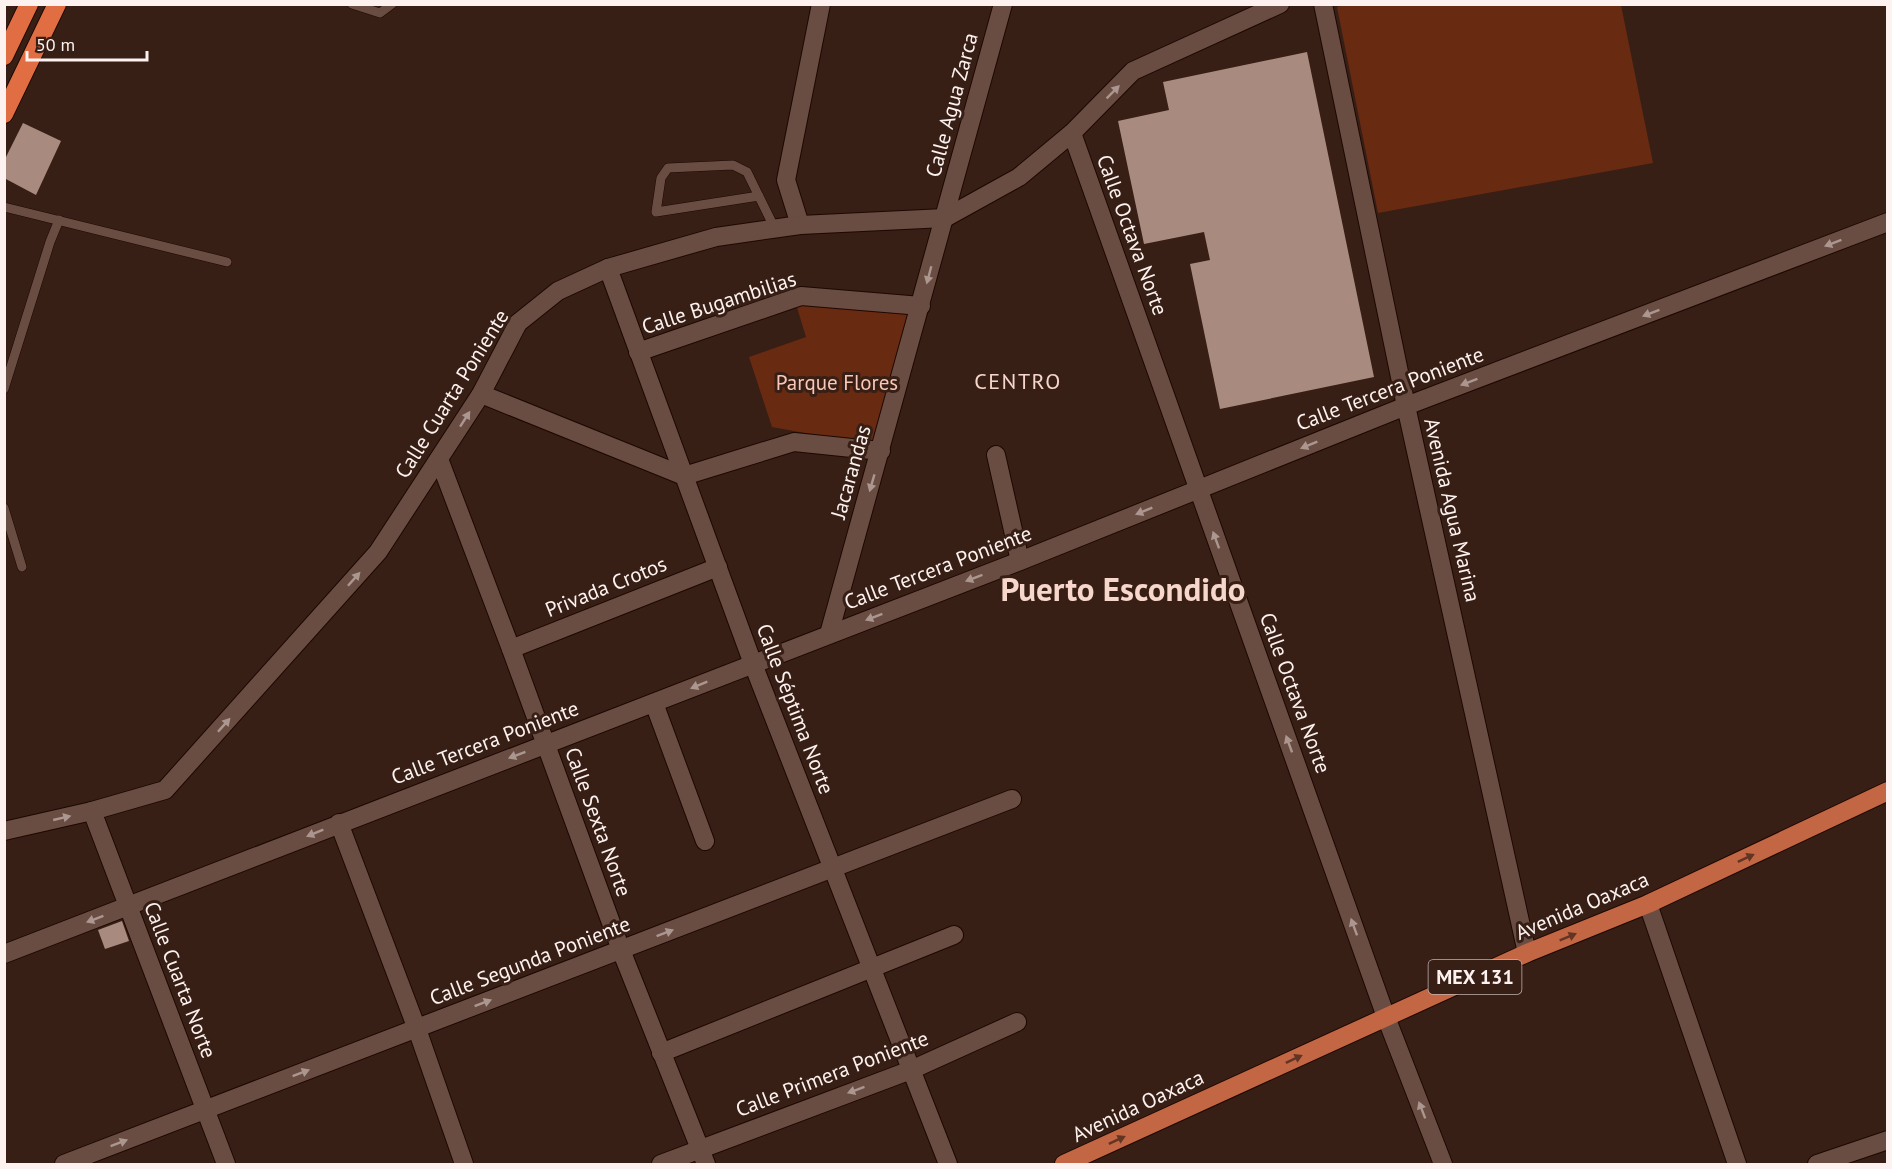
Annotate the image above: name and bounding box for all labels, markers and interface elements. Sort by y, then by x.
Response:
scale bar [27,24,147,62]
street label: Calle Agua Zarca [919,30,984,180]
text: 50 m [36,33,75,56]
one-way arrow [1106,84,1120,99]
street label: Calle Octava Norte [1091,151,1174,319]
one-way arrow [1824,239,1842,248]
street label: Calle Bugambilias [638,265,800,340]
one-way arrow [924,266,933,284]
street label: Calle Cuarta Poniente [389,304,514,483]
one-way arrow [1642,308,1660,318]
street label: Calle Tercera Poniente [1292,340,1487,437]
district label: CENTRO [974,367,1062,395]
park label: Parque Flores [776,369,898,396]
one-way arrow [1459,378,1477,388]
one-way arrow [459,412,471,428]
street label: Avenida Agua Marina [1418,415,1487,605]
street label: Jacarandas [824,422,877,523]
one-way arrow [1300,441,1318,450]
one-way arrow [867,474,876,492]
one-way arrow [1135,507,1153,516]
street label: Calle Tercera Poniente [840,519,1035,616]
one-way arrow [1211,531,1221,549]
street label: Privada Crotos [541,550,671,623]
district label: Puerto Escondido [1000,567,1246,610]
one-way arrow [347,572,360,587]
one-way arrow [965,574,983,584]
street label: Calle Octava Norte [1254,609,1337,777]
one-way arrow [865,612,883,622]
street label: Calle Séptima Norte [751,620,840,798]
one-way arrow [690,681,708,690]
street label: Calle Tercera Poniente [387,694,582,791]
one-way arrow [217,717,231,732]
one-way arrow [1283,734,1293,752]
street label: Calle Sexta Norte [559,744,638,900]
one-way arrow [508,750,526,760]
one-way arrow [52,813,71,822]
one-way arrow [306,828,324,838]
one-way arrow [1738,853,1755,862]
street label: Avenida Oaxaca [1511,865,1653,946]
street label: Calle Cuarta Norte [138,898,223,1062]
street label: Calle Segunda Poniente [426,910,634,1011]
one-way arrow [86,915,104,925]
one-way arrow [1348,918,1358,936]
one-way arrow [656,928,674,938]
one-way arrow [1559,932,1577,941]
road number: MEX 131 [1428,960,1522,994]
one-way arrow [474,998,492,1008]
street label: Calle Primera Poniente [732,1024,932,1123]
one-way arrow [1285,1054,1303,1063]
street label: Avenida Oaxaca [1068,1063,1208,1148]
one-way arrow [292,1068,310,1078]
one-way arrow [847,1086,865,1095]
one-way arrow [1417,1101,1426,1119]
one-way arrow [1108,1136,1125,1145]
one-way arrow [110,1138,128,1148]

